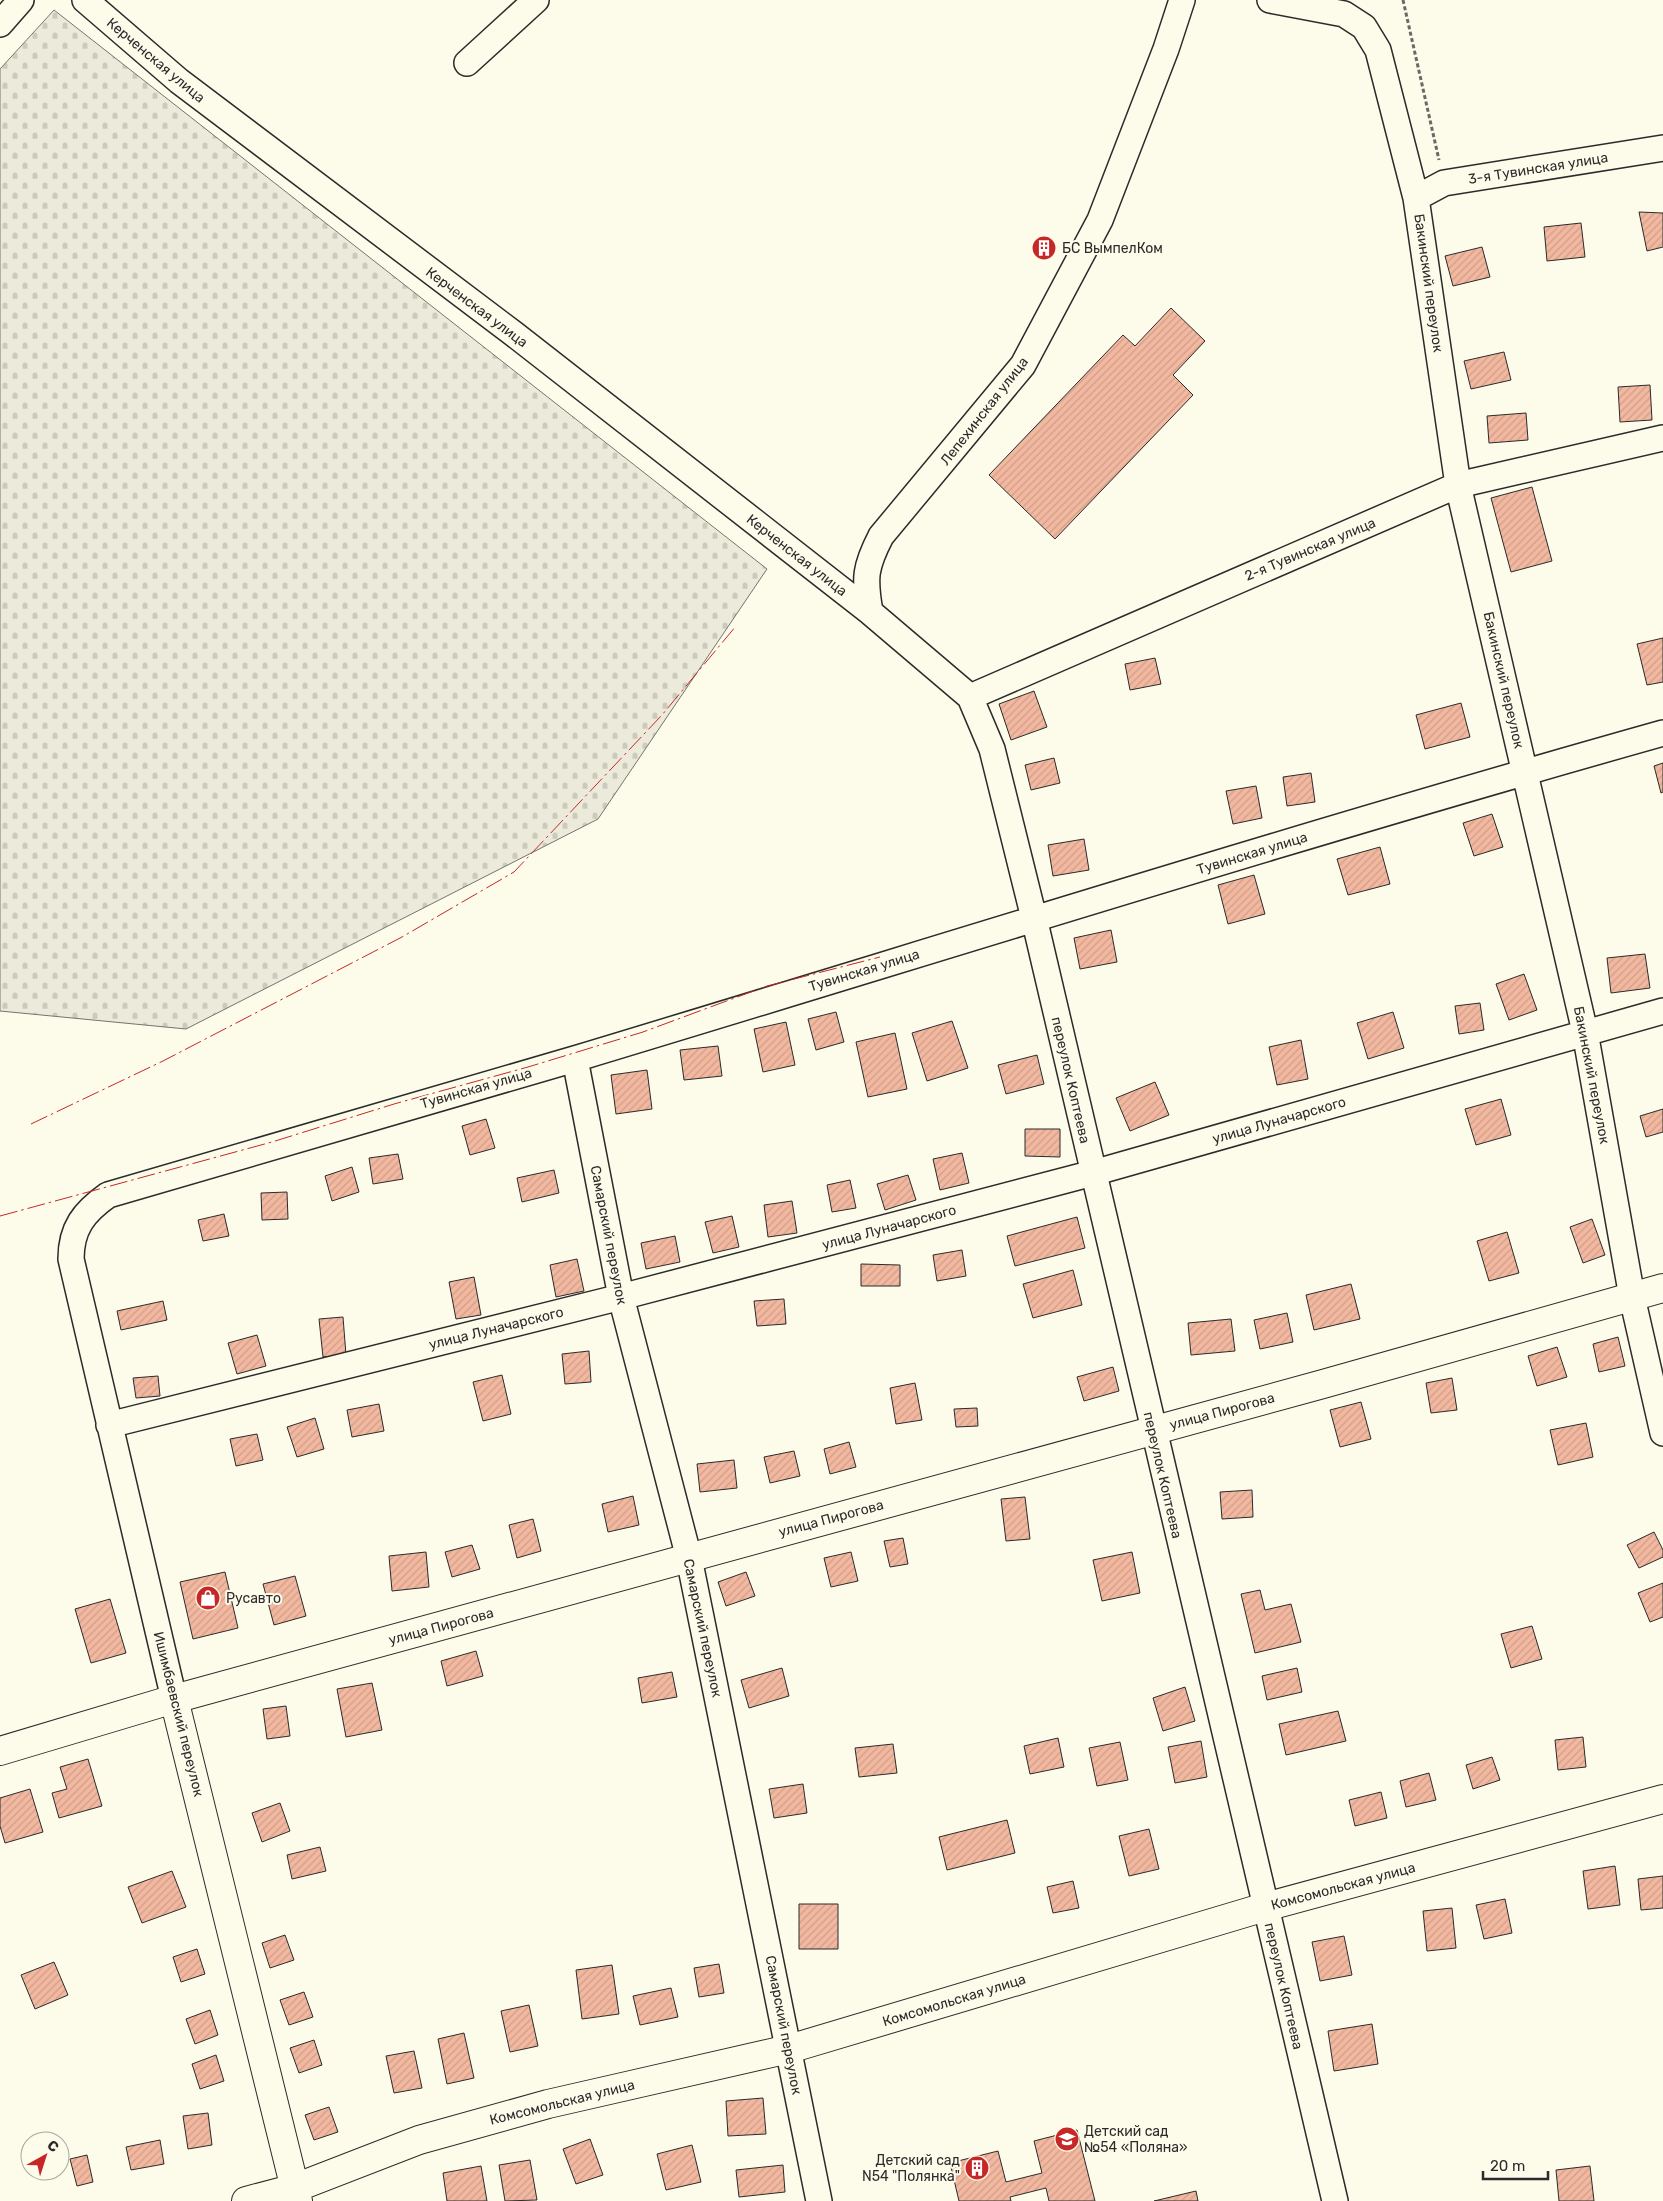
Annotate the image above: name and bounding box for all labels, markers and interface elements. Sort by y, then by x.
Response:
street label: Керченская улица [103,14,208,106]
street label: 3-я Тувинская улица [1467,149,1609,188]
street label: Бакинский переулок [1410,213,1447,354]
building icon: БС ВымпелКом [1031,235,1057,261]
place label: БС ВымпелКом [1062,240,1163,257]
street label: Керченская улица [422,264,531,351]
street label: Лепехинская улица [937,354,1032,469]
street label: Керченская улица [743,511,850,600]
street label: 2-я Тувинская улица [1242,514,1378,585]
street label: Бакинский переулок [1479,610,1528,751]
street label: Тувинская улица [1195,829,1310,878]
street label: Тувинская улица [807,946,922,995]
street label: Бакинский переулок [1570,1005,1613,1146]
street label: переулок Коптеева [1048,1015,1093,1145]
street label: Тувинская улица [419,1064,534,1112]
street label: улица Луначарского [1210,1093,1348,1148]
street label: Самарский переулок [587,1164,630,1307]
street label: улица Луначарского [820,1201,958,1254]
street label: улица Луначарского [427,1304,565,1353]
street label: улица Пирогова [1168,1389,1277,1434]
street label: переулок Коптеева [1140,1410,1185,1540]
street label: улица Пирогова [777,1496,886,1541]
street label: Самарский переулок [680,1557,726,1699]
shop icon: Русавто [195,1585,221,1611]
place label: Русавто [226,1590,281,1607]
street label: улица Пирогова [387,1604,496,1649]
street label: Ишимбаевский переулок [150,1630,207,1799]
street label: Комсомольская улица [1269,1859,1417,1914]
street label: переулок Коптеева [1261,1921,1306,2051]
street label: Самарский переулок [762,1954,805,2097]
street label: Комсомольская улица [881,1971,1028,2030]
street label: Комсомольская улица [488,2076,636,2129]
place label: Детский сад №54 «Поляна» [1084,2123,1188,2156]
school or university icon: Детский сад №54 «Поляна» [1054,2126,1080,2152]
north arrow [20,2131,70,2181]
text: С [44,2137,62,2156]
scale bar [1483,2148,1548,2180]
place label: Детский сад N54 "Полянка" [862,2152,960,2185]
building icon: Детский сад N54 "Полянка" [964,2155,990,2181]
text: 20 m [1490,2157,1525,2175]

